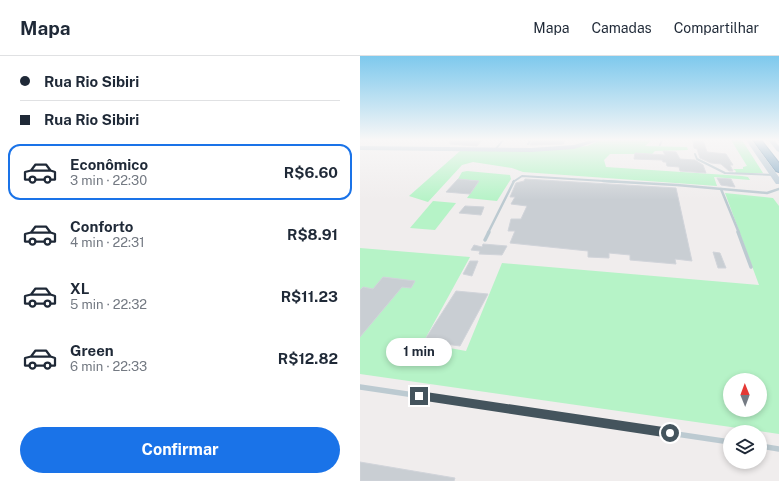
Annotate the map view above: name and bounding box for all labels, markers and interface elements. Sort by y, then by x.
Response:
text: Mapa [20,17,70,39]
text: Mapa [533,20,569,36]
text: Camadas [591,20,652,36]
text: Compartilhar [674,20,759,36]
text: Rua Rio Sibiri [44,73,139,90]
text: Rua Rio Sibiri [44,111,139,128]
icon: car [22,154,58,190]
text: Econômico [70,156,148,173]
text: R$6.60 [284,164,338,181]
text: 3 min · 22:30 [70,173,147,188]
icon: car [22,216,58,252]
text: Conforto [70,218,133,235]
text: R$8.91 [287,226,338,243]
text: 4 min · 22:31 [70,235,145,250]
icon: car [22,278,58,314]
text: XL [70,280,89,297]
text: R$11.23 [281,288,338,305]
text: 5 min · 22:32 [70,297,147,312]
callout: 1 min [386,338,452,366]
icon: car [22,340,58,376]
text: Green [70,342,114,359]
text: 1 min [403,344,435,359]
text: R$12.82 [278,350,338,367]
text: 6 min · 22:33 [70,359,147,374]
north arrow [723,373,767,417]
map controls [723,373,767,469]
route end [410,387,428,405]
route start [661,424,679,442]
button: layers [723,425,767,469]
button: Confirmar [20,427,340,473]

